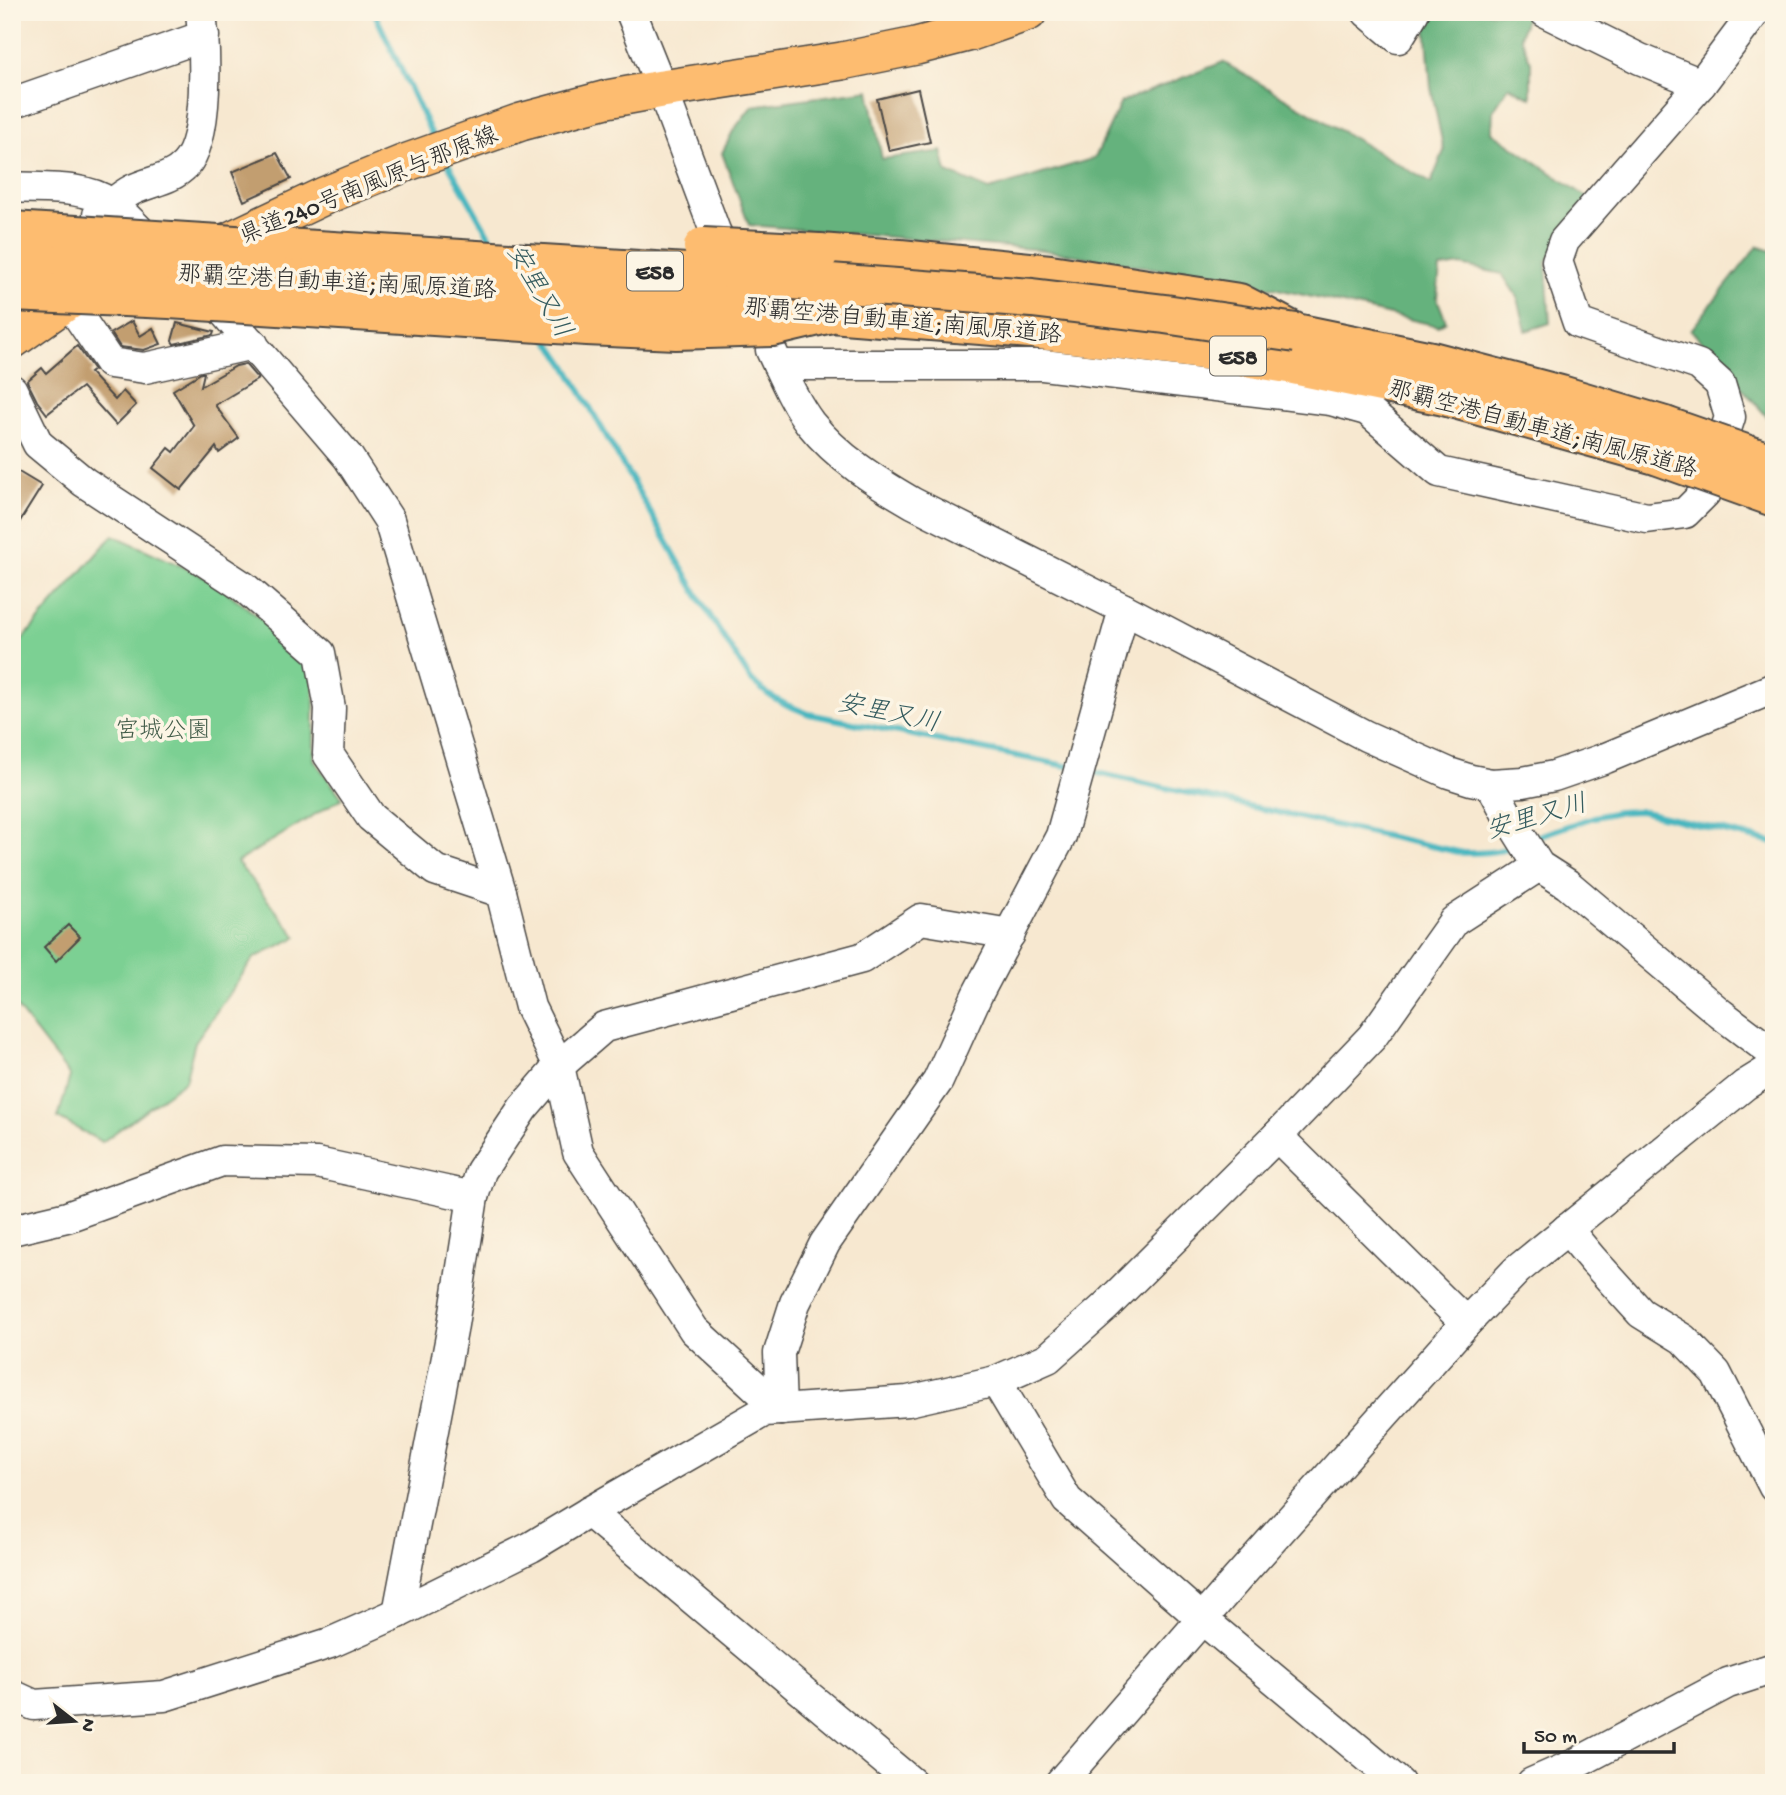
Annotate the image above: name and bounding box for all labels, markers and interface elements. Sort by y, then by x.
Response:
street label: 県道240号南風原与那原線 [235,121,503,253]
water label: 安里又川 [498,239,577,345]
road number: E58 [627,252,683,290]
street label: 那覇空港自動車道;南風原道路 [177,261,497,307]
street label: 那覇空港自動車道;南風原道路 [742,294,1063,352]
road number: E58 [1210,336,1266,376]
street label: 那覇空港自動車道;南風原道路 [1384,375,1700,487]
water label: 安里又川 [834,688,942,741]
park label: 宮城公園 [115,717,211,747]
water label: 安里又川 [1483,789,1592,849]
north arrow [38,1686,108,1756]
scale bar [1524,1711,1674,1755]
text: N [74,1716,100,1734]
text: 50 m [1534,1726,1577,1751]

